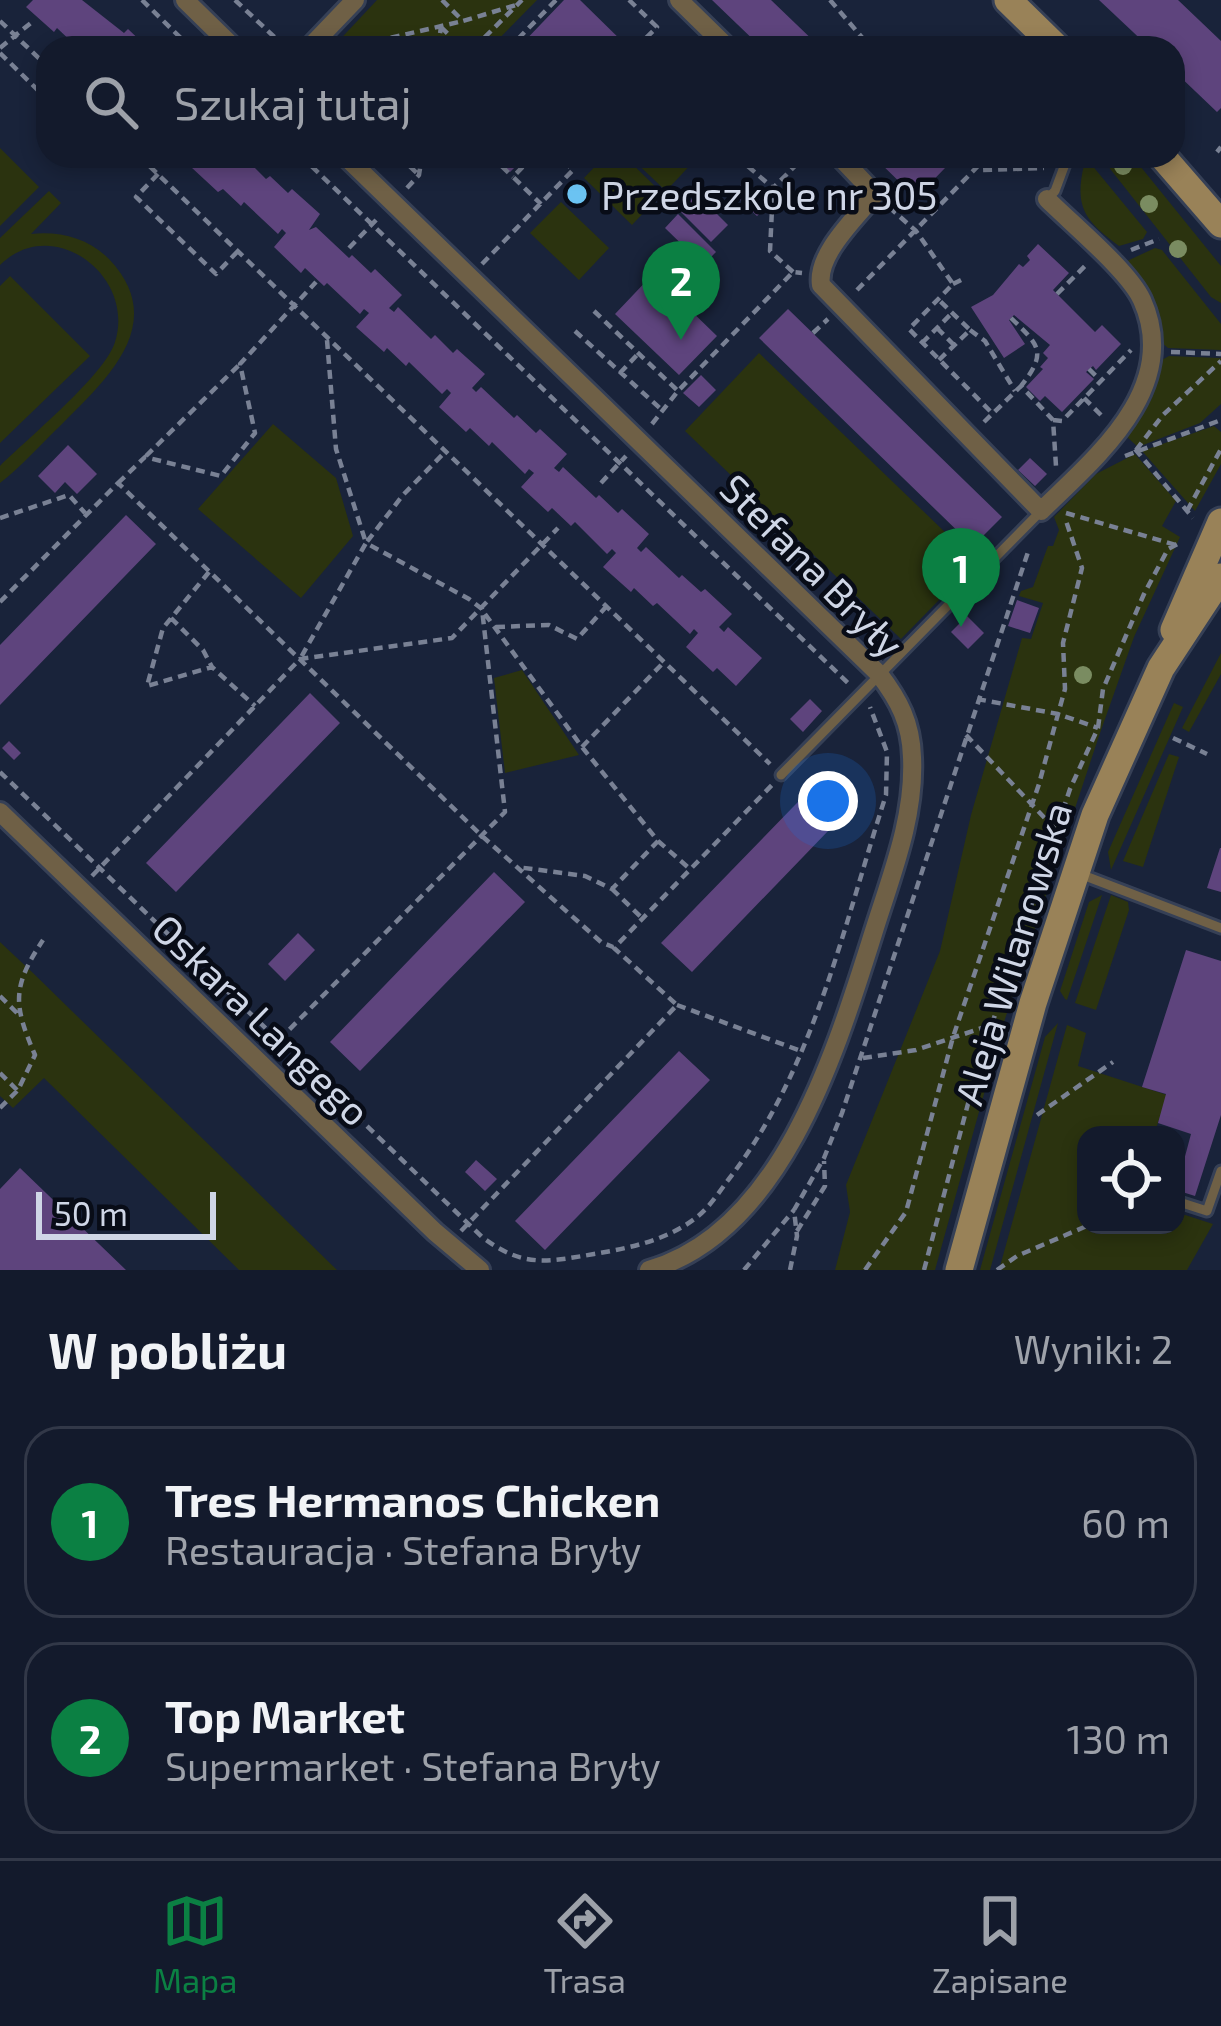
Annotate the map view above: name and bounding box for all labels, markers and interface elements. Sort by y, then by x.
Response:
search box [36,36,1185,168]
icon: search [78,69,144,135]
text: Szukaj tutaj [174,75,412,129]
place label: Przedszkole nr 305 [601,171,937,218]
marker: Przedszkole nr 305 [564,181,590,207]
pin: 2 [642,241,720,340]
street label: Stefana Bryły [712,464,914,666]
pin: 1 [922,528,1000,627]
your location [798,771,858,831]
street label: Aleja Wilanowska [944,796,1080,1110]
street label: Oskara Langego [144,904,380,1134]
map controls [1077,1126,1185,1234]
button: locate [1077,1126,1185,1234]
scale bar [36,1186,216,1239]
text: 50 m [54,1193,128,1233]
text: W pobliżu [48,1318,287,1379]
text: Wyniki: 2 [1014,1325,1173,1372]
text: Tres Hermanos Chicken [165,1472,660,1526]
text: 1 [82,1499,98,1546]
text: 60 m [1081,1499,1170,1546]
text: Restauracja · Stefana Bryły [165,1526,642,1573]
text: Top Market [165,1688,405,1742]
text: 2 [79,1715,101,1762]
text: 130 m [1066,1715,1170,1762]
text: Supermarket · Stefana Bryły [165,1742,661,1789]
tab: Mapa [153,1888,237,2000]
tab: Trasa [544,1888,626,2000]
tab: Zapisane [932,1888,1068,2000]

